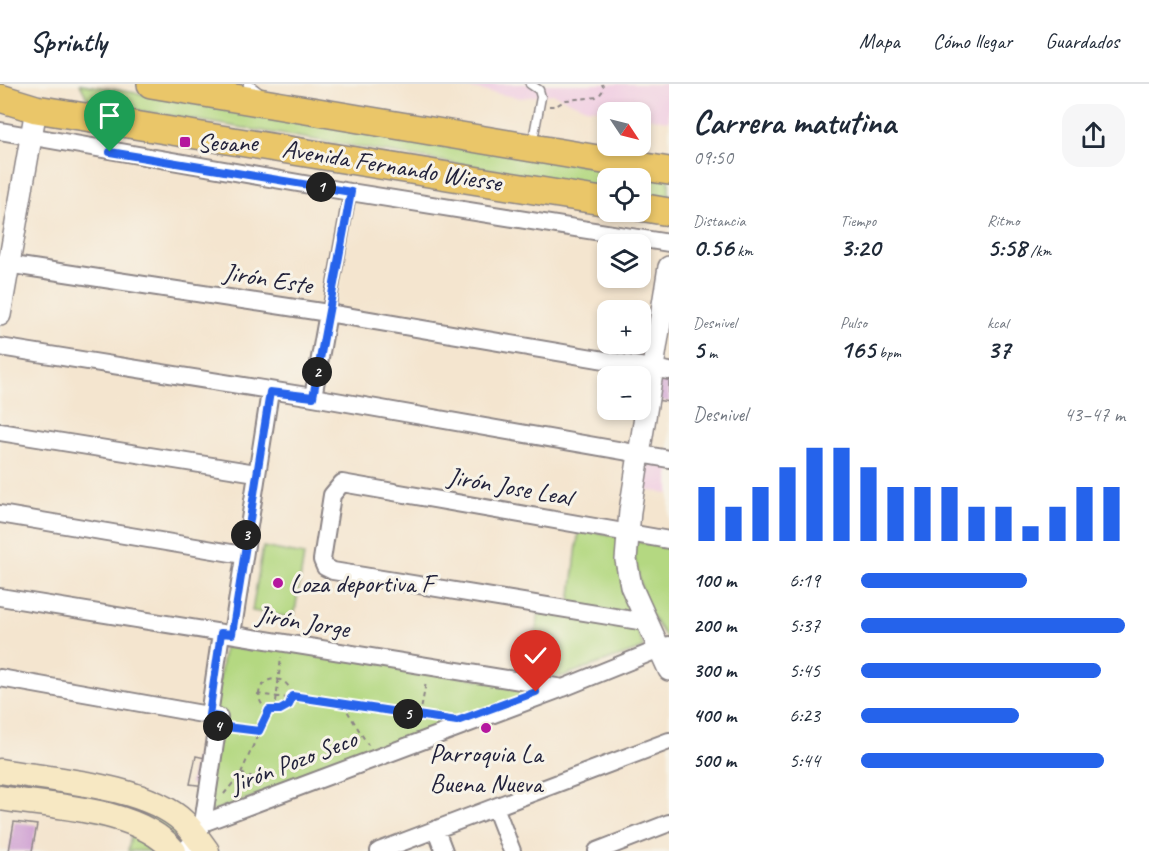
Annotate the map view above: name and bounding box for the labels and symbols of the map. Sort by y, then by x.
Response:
pin [84,90,135,152]
north arrow [597,102,651,156]
place label: Seoane [197,126,260,159]
street label: Avenida Fernando Wiesse [280,132,505,199]
marker: Seoane [178,135,192,149]
pin: 1 [306,172,336,202]
street label: Jirón Este [219,255,317,302]
pin: 2 [302,357,332,387]
street label: Jirón Jose Leal [443,459,579,514]
pin: 3 [231,520,261,550]
place label: Loza deportiva F [290,567,438,600]
marker: Loza deportiva F [271,576,285,590]
street label: Jirón Jorge [252,598,353,645]
pin [510,630,561,692]
pin: 5 [393,699,423,729]
pin: 4 [203,711,233,741]
street label: Jirón Pozo Seco [223,721,363,802]
marker: Parroquia La Buena Nueva [479,721,493,735]
place label: Parroquia La Buena Nueva [429,737,545,800]

